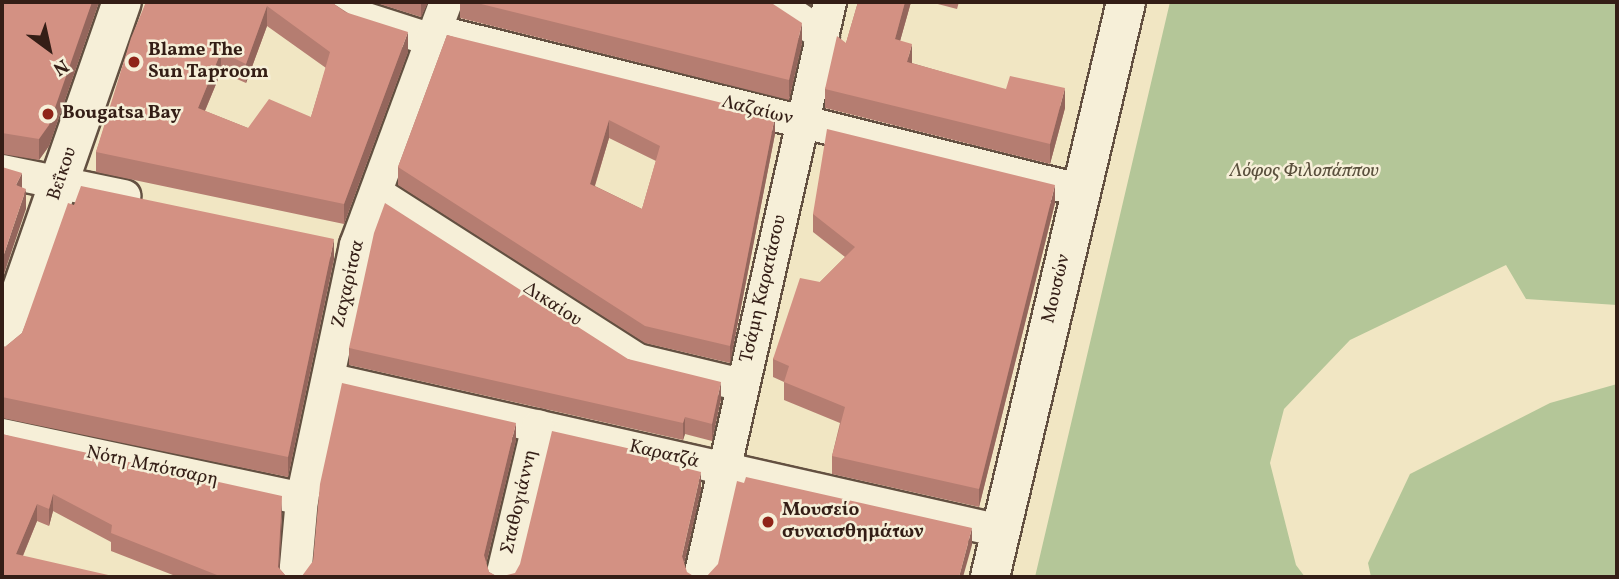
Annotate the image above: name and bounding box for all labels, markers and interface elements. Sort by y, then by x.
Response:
north arrow [14,14,84,84]
place label: Blame The Sun Taproom [148,40,269,84]
text: N [48,52,73,81]
marker: Blame The Sun Taproom [126,54,142,70]
street label: Λαζαίων [719,91,795,131]
place label: Bougatsa Bay [62,103,181,125]
marker: Bougatsa Bay [40,106,56,122]
street label: Βεΐκου [43,144,83,204]
park label: Λόφος Φιλοπάππου [1230,161,1378,183]
street label: Τσάμη Καρατάσου [736,213,792,365]
street label: Ζαχαρίτσα [328,238,370,330]
street label: Μουσών [1038,252,1076,326]
street label: Δικαίου [518,278,586,332]
street label: Καρατζά [627,436,701,474]
street label: Νότη Μπότσαρη [84,442,220,492]
street label: Σταθογιάννη [497,448,543,556]
place label: Μουσείο συναισθημάτων [782,500,923,544]
marker: Μουσείο συναισθημάτων [760,514,776,530]

